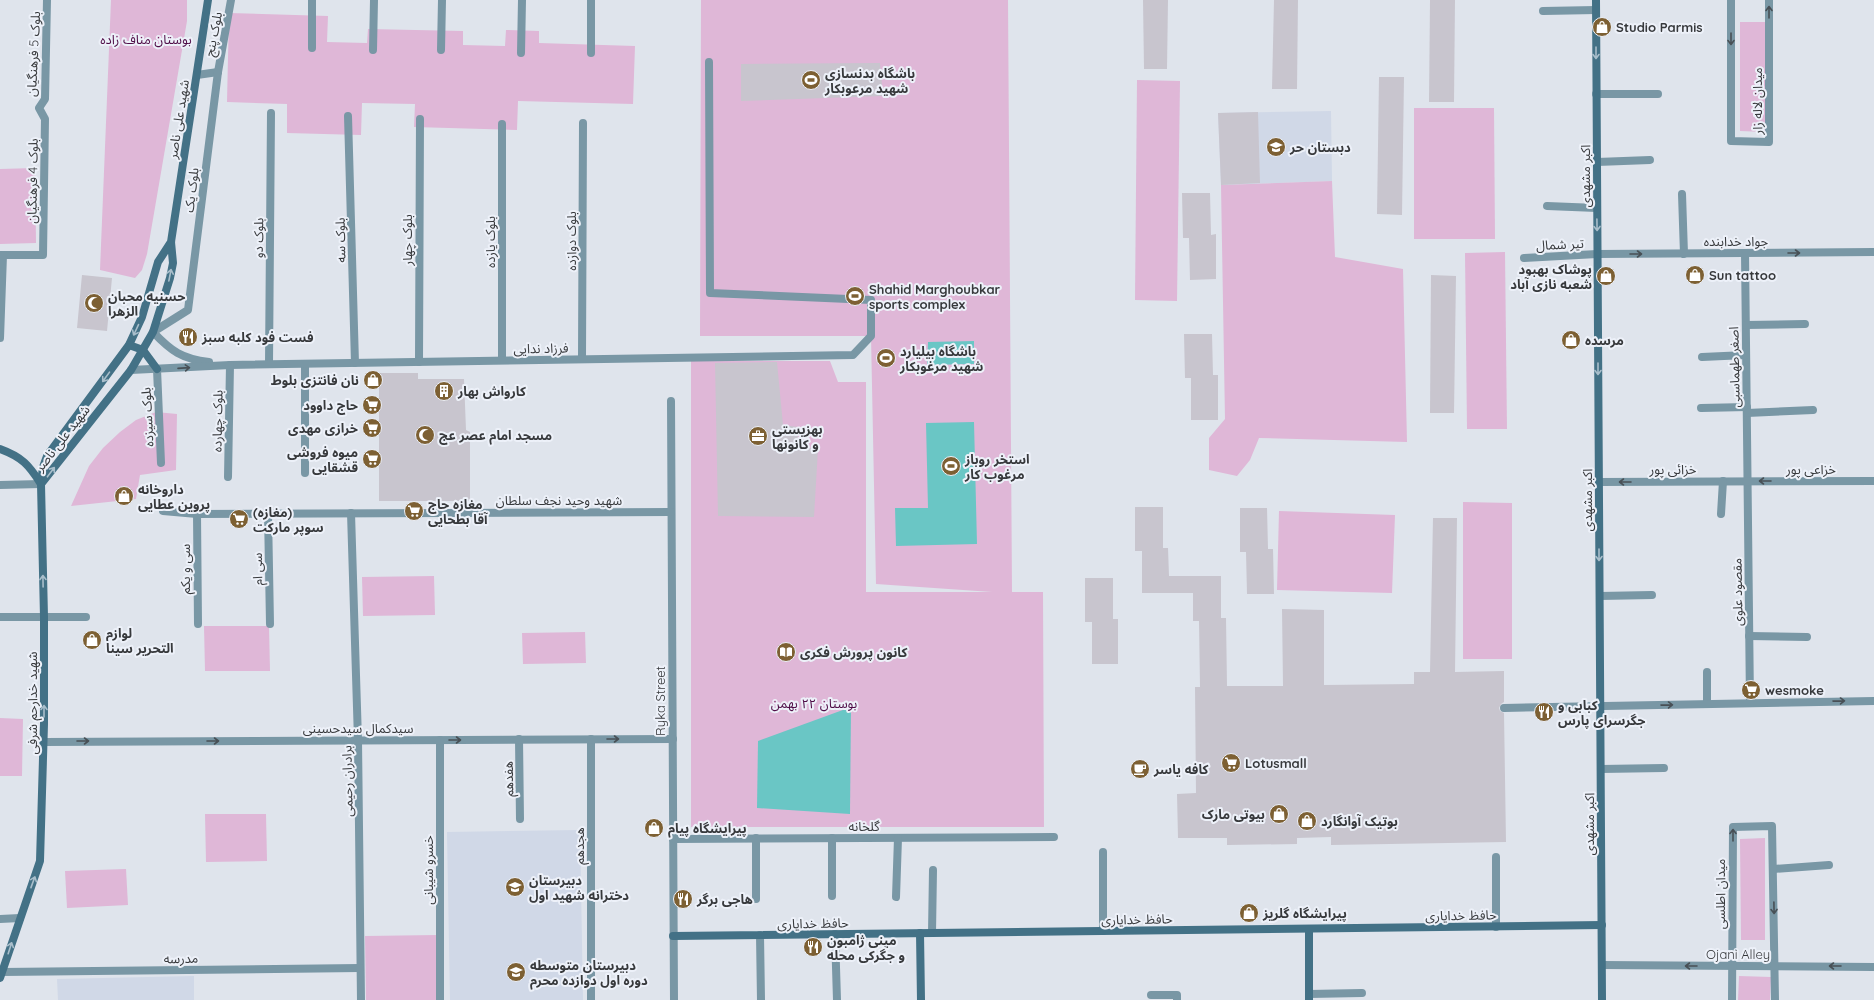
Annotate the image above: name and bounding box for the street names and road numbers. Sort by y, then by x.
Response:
street label: بلوک پنج [201,10,228,58]
street label: بلوک 5 فرهنگیان [23,11,44,97]
street label: میدان لاله زار [1749,67,1766,136]
street label: شهید علی ناصر [164,78,193,161]
street label: بلوک 4 فرهنگیان [23,138,42,224]
street label: اکبر مشهدی [1577,145,1594,207]
street label: بلوک یک [180,167,202,213]
street label: بلوک دوازده [563,211,579,271]
street label: بلوک چهار [399,214,417,267]
street label: بلوک یازده [482,216,498,268]
street label: بلوک سه [332,217,348,263]
street label: بلوک دو [250,218,266,258]
street label: جواد خدابنده [1704,233,1769,249]
street label: تیر شمال [1536,235,1585,254]
street label: اصغر طهماسبی [1725,326,1744,408]
street label: فرزاد ندایی [513,340,569,357]
street label: بلوک سیزده [137,387,157,447]
street label: بلوک چهارده [208,390,228,452]
street label: شهید علی ناصر [31,402,94,476]
street label: خزائی پور [1649,461,1697,479]
street label: خزاعی پور [1785,461,1836,479]
street label: اکبر مشهدی [1579,469,1596,531]
street label: شهید وحید نجف سلطان [496,492,622,509]
street label: سی و یکم [177,544,196,594]
street label: سی ام [249,552,267,585]
street label: مقصود علوی [1728,558,1747,626]
street label: شهید خدارحم شرفی [24,652,43,754]
street label: Ryka Street [652,666,668,736]
street label: سیدکمال سیدحسینی [303,720,413,737]
street label: برادران رحیمی [338,745,357,817]
street label: هفدهم [500,761,519,797]
street label: اکبر مشهدی [1581,793,1598,855]
street label: گلخانه [848,818,880,834]
street label: هجدهم [571,827,590,865]
street label: خسرو شیبانی [420,835,437,905]
street label: میدان اطلسی [1712,859,1729,929]
street label: حافظ خدایاری [1425,906,1497,925]
street label: حافظ خدایاری [1101,910,1173,929]
street label: حافظ خدایاری [777,914,849,933]
street label: Ojani Alley [1706,946,1770,962]
street label: مدرسه [164,950,199,966]

